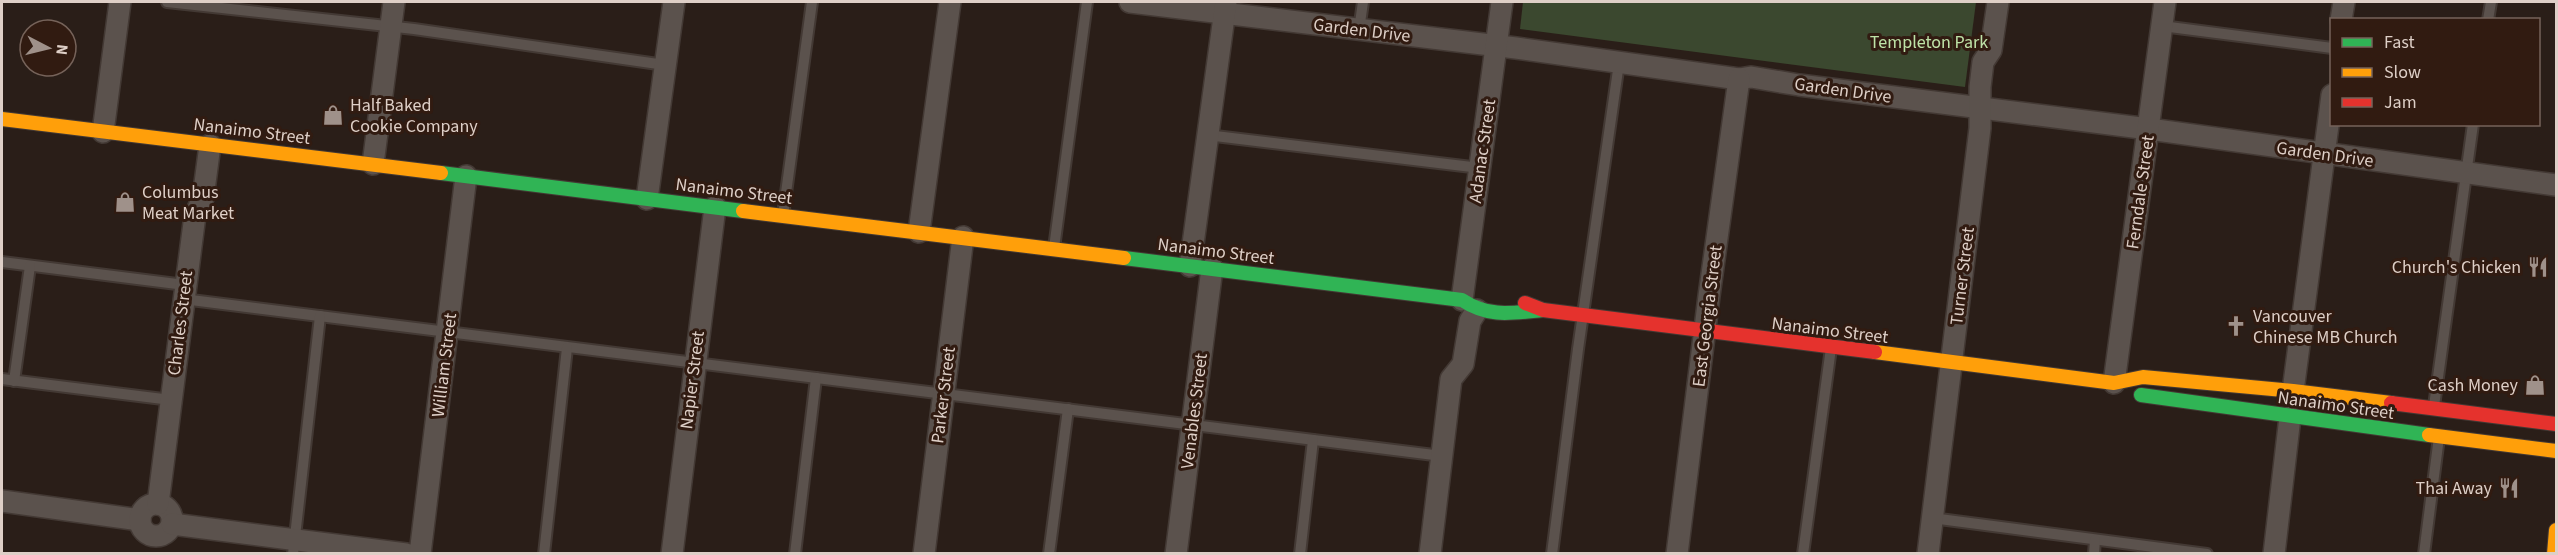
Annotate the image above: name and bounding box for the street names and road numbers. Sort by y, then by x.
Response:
street label: Garden Drive [1312,12,1412,49]
street label: Garden Drive [1793,71,1893,110]
street label: Adanac Street [1463,98,1502,205]
street label: Nanaimo Street [192,112,312,151]
street label: Ferndale Street [2120,133,2161,251]
street label: Garden Drive [2275,135,2375,174]
street label: Nanaimo Street [674,172,794,211]
street label: Turner Street [1944,226,1981,327]
street label: Nanaimo Street [1156,232,1276,271]
street label: East Georgia Street [1686,244,1729,388]
street label: Charles Street [162,269,199,377]
street label: William Street [426,311,463,419]
street label: Nanaimo Street [1770,311,1890,350]
street label: Napier Street [674,329,711,431]
street label: Parker Street [925,345,962,445]
street label: Venables Street [1175,352,1214,470]
street label: Nanaimo Street [2276,385,2396,426]

